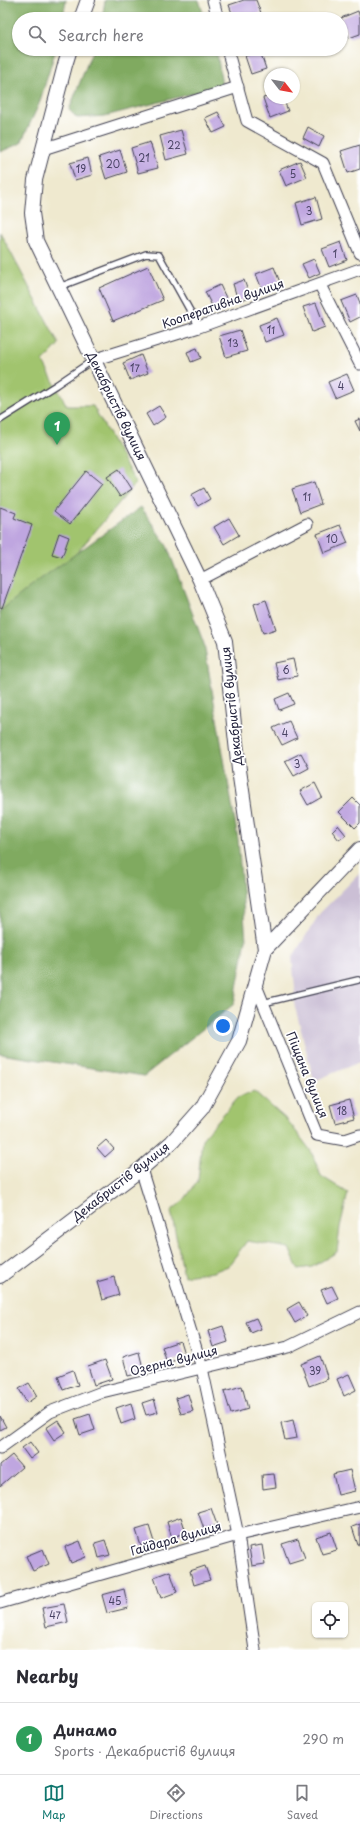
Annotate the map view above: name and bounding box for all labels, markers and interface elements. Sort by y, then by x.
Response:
search box [12,12,348,56]
icon: search [26,23,48,45]
text: Search here [58,23,144,46]
north arrow [264,68,300,104]
house number: 22 [167,137,181,152]
house number: 21 [138,150,150,165]
house number: 20 [106,156,120,171]
house number: 19 [76,161,86,176]
house number: 5 [290,166,296,181]
house number: 3 [306,203,312,218]
house number: 1 [333,246,337,261]
street label: Кооперативна вулиця [159,274,286,332]
house number: 11 [267,322,275,337]
house number: 13 [227,335,239,350]
street label: Декабристів вулиця [82,347,151,463]
house number: 17 [130,360,141,375]
house number: 4 [338,378,345,393]
pin: 1 [44,412,70,445]
house number: 11 [303,489,311,504]
house number: 10 [326,531,338,546]
street label: Декабристів вулиця [216,646,246,767]
house number: 6 [282,662,290,677]
house number: 4 [282,725,289,740]
house number: 3 [294,756,300,771]
your location [213,1016,233,1036]
street label: Піщана вулиця [282,1029,333,1121]
house number: 18 [337,1103,347,1118]
street label: Декабристів вулиця [67,1137,173,1226]
street label: Озерна вулиця [128,1340,219,1380]
house number: 39 [309,1363,321,1378]
street label: Гайдара вулиця [128,1516,223,1560]
house number: 45 [109,1593,121,1608]
map controls [312,1602,348,1638]
button: locate [312,1602,348,1638]
house number: 47 [49,1607,62,1622]
text: Nearby [16,1663,78,1689]
text: Динамо [54,1718,117,1741]
text: 1 [26,1729,32,1748]
text: 290 m [303,1729,344,1748]
text: Sports · Декабристів вулиця [54,1741,235,1760]
tab: Map [42,1782,65,1823]
tab: Directions [149,1782,203,1823]
tab: Saved [287,1782,318,1823]

